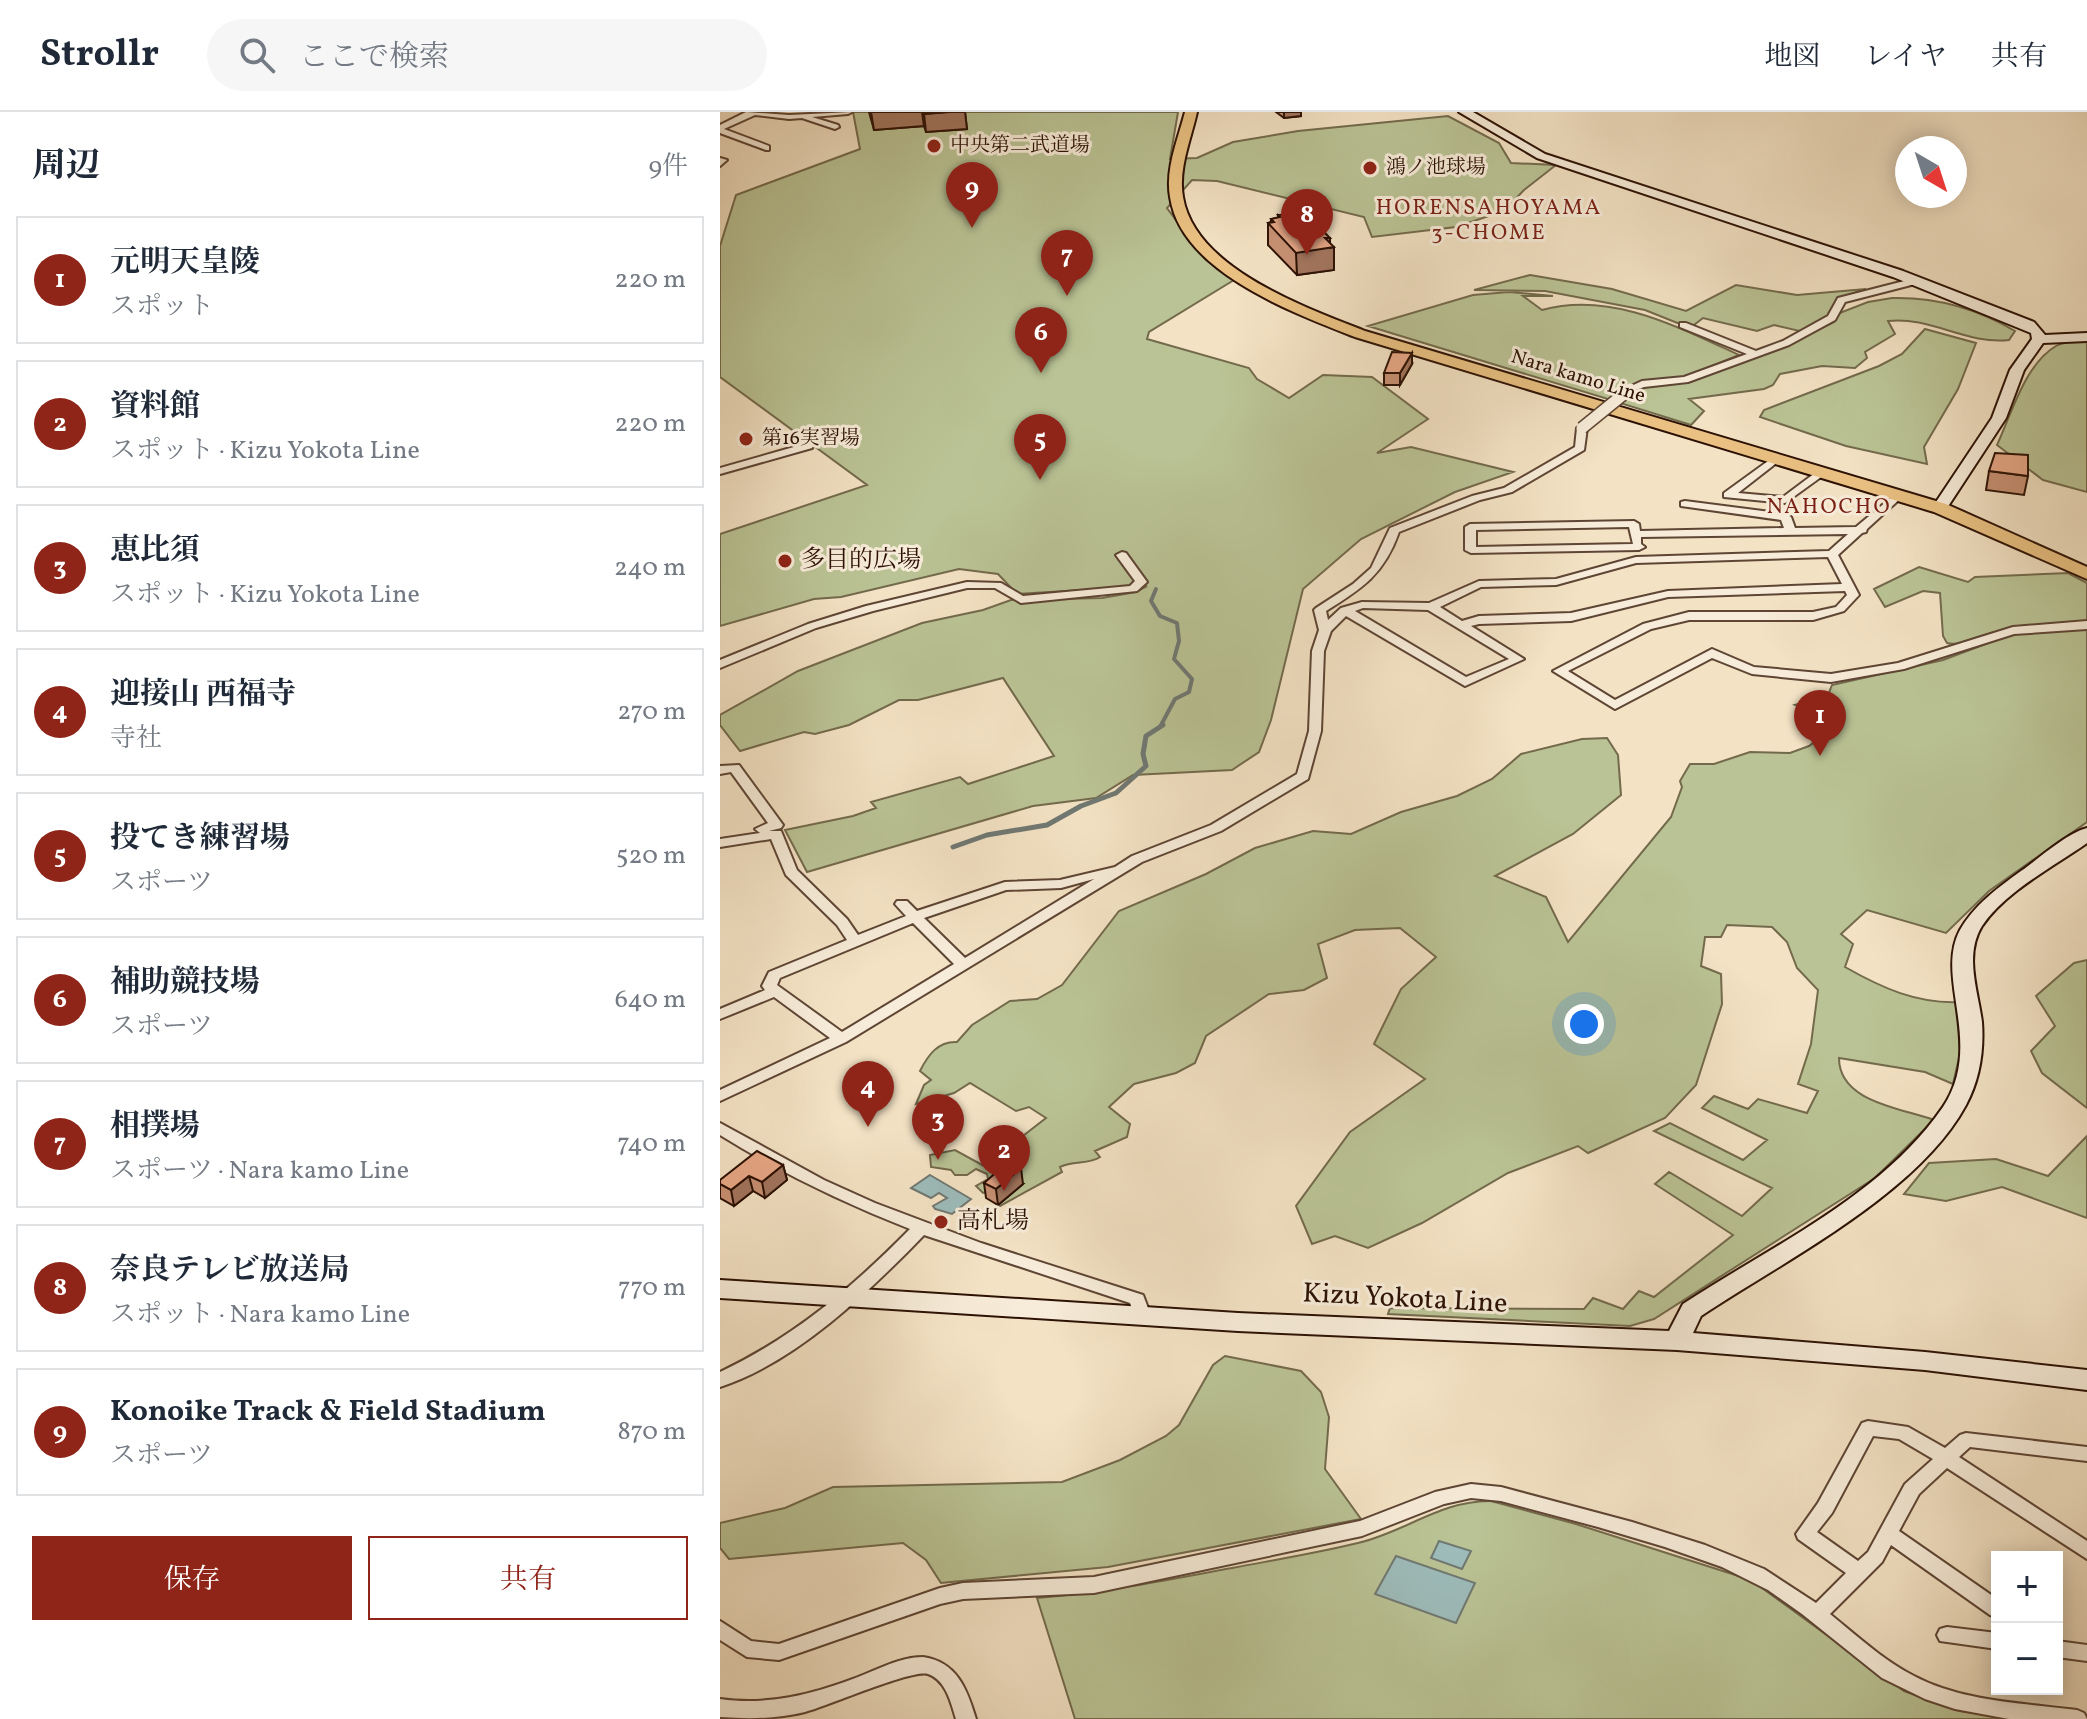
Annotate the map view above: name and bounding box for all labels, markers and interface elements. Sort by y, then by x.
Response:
search box [207,19,767,91]
text: Strollr [40,29,159,82]
icon: search [235,33,279,77]
text: ここで検索 [299,37,449,79]
text: 地図 [1764,38,1820,77]
text: レイヤ [1864,38,1947,77]
text: 共有 [1991,38,2047,77]
place label: 中央第二武道場 [950,132,1090,160]
north arrow [1895,136,1967,208]
marker: 中央第二武道場 [925,137,943,155]
text: 周辺 [32,144,100,191]
text: 9件 [649,149,688,185]
place label: 鴻ノ池球場 [1386,154,1486,182]
marker: 鴻ノ池球場 [1361,159,1379,177]
pin: 9 [946,162,998,228]
pin: 8 [1281,189,1333,255]
district label: HORENSAHOYAMA 3-CHOME [1376,193,1602,249]
pin: 7 [1041,230,1093,296]
text: 元明天皇陵 [110,242,260,284]
text: 1 [55,262,65,298]
text: 220 m [614,262,686,298]
text: スポット [110,289,214,325]
pin: 6 [1015,307,1067,373]
street label: Nara kamo Line [1507,343,1649,411]
text: 資料館 [110,386,200,428]
text: 2 [53,406,67,442]
text: 220 m [614,406,686,442]
pin: 5 [1014,414,1066,480]
place label: 第16実習場 [762,425,860,453]
marker: 第16実習場 [737,430,755,448]
text: スポット · Kizu Yokota Line [110,433,420,469]
district label: NAHOCHO [1766,492,1892,523]
text: 恵比須 [110,530,200,572]
place label: 多目的広場 [801,544,921,578]
text: 3 [53,550,67,586]
text: 240 m [614,550,686,586]
marker: 多目的広場 [776,552,794,570]
text: スポット · Kizu Yokota Line [110,577,420,613]
text: 迎接山 西福寺 [110,674,296,716]
pin: 1 [1794,690,1846,756]
text: 4 [52,694,68,730]
text: 270 m [617,694,686,730]
text: 寺社 [110,721,162,757]
text: 投てき練習場 [110,818,290,860]
text: 5 [54,838,66,874]
text: 520 m [616,838,686,874]
text: スポーツ [110,865,213,901]
text: 補助競技場 [110,962,260,1004]
text: 6 [53,982,67,1018]
text: 640 m [615,982,686,1018]
your location [1564,1004,1604,1044]
text: スポーツ [110,1009,213,1045]
pin: 4 [842,1061,894,1127]
pin: 3 [912,1094,964,1160]
text: 相撲場 [110,1106,200,1148]
pin: 2 [978,1125,1030,1191]
text: 7 [54,1126,66,1162]
text: 740 m [617,1126,686,1162]
text: スポーツ · Nara kamo Line [110,1153,409,1189]
place label: 高札場 [957,1205,1029,1239]
marker: 高札場 [932,1213,950,1231]
text: 奈良テレビ放送局 [110,1250,349,1292]
text: 8 [53,1270,67,1306]
text: 770 m [618,1270,686,1306]
street label: Kizu Yokota Line [1302,1274,1508,1324]
text: スポット · Nara kamo Line [110,1297,410,1333]
text: Konoike Track & Field Stadium [110,1391,546,1433]
text: 9 [53,1414,67,1450]
text: 870 m [617,1414,686,1450]
text: スポーツ [110,1438,213,1474]
button: 保存 [32,1536,352,1620]
button: 共有 [368,1536,688,1620]
map controls [1991,1551,2063,1695]
button: + [1991,1551,2063,1623]
button: − [1991,1623,2063,1695]

